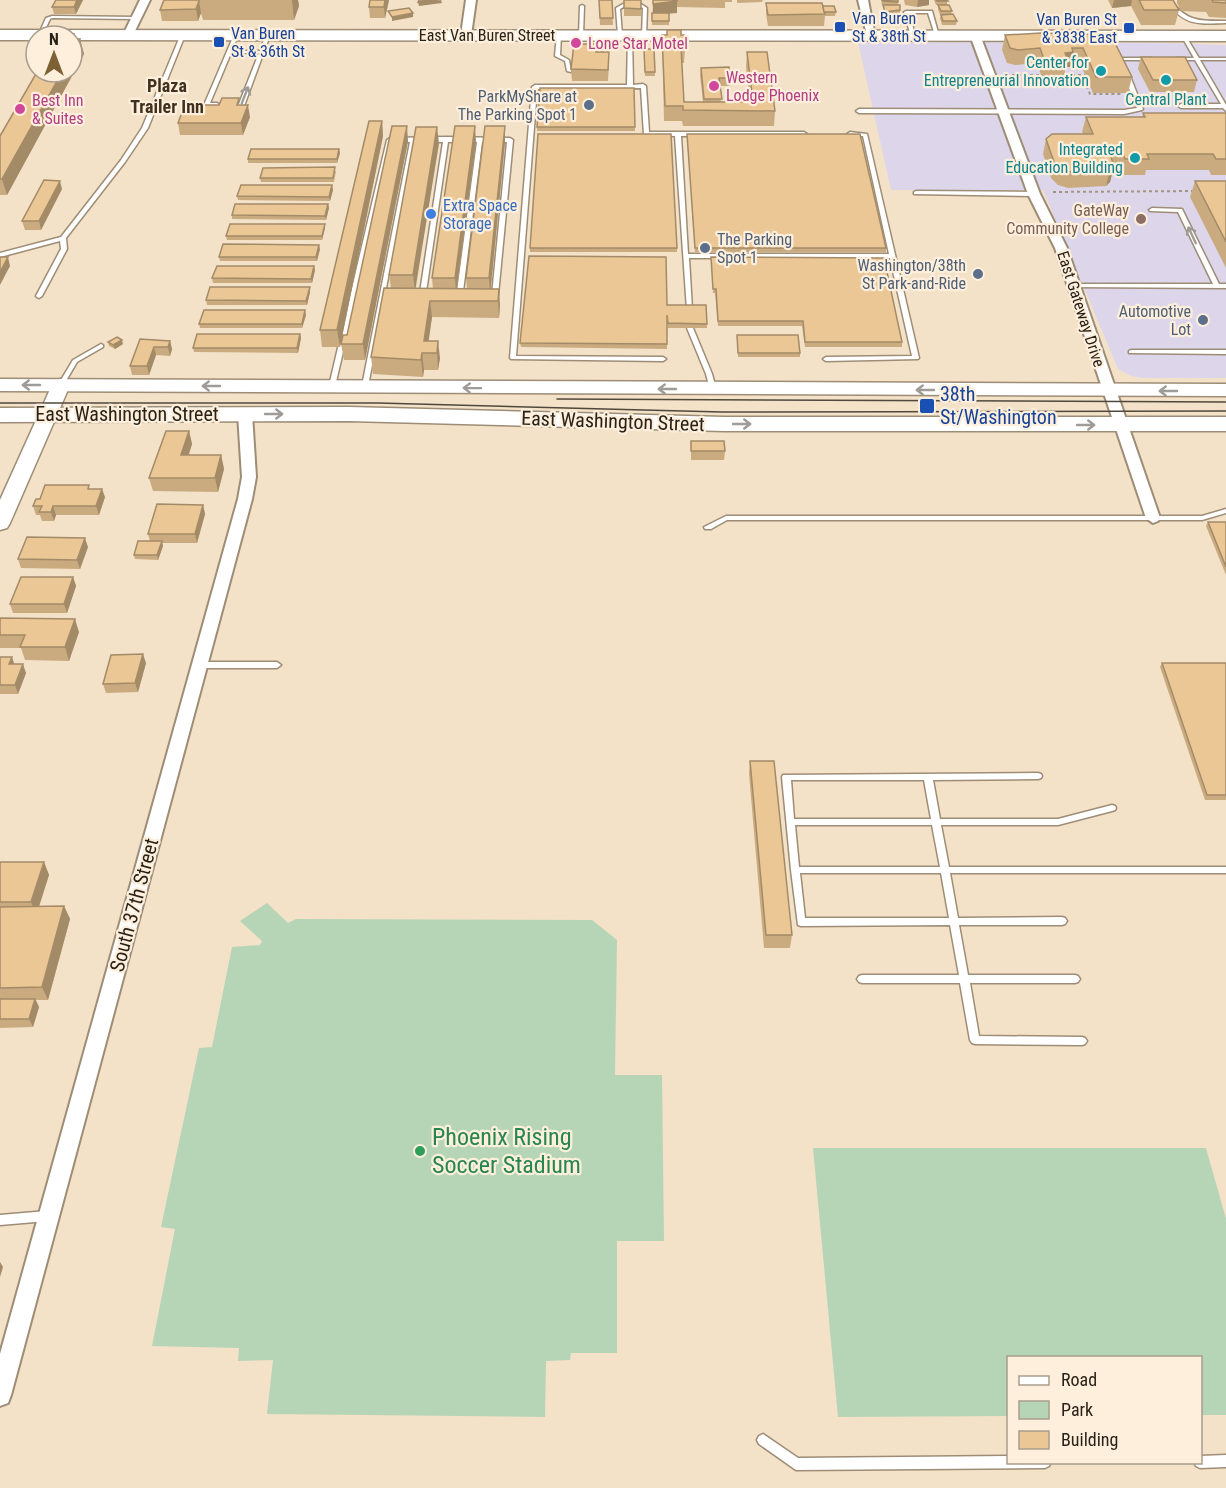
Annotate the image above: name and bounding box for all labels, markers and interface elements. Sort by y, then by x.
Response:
place label: Van Buren St & 38th St [852,9,926,46]
place label: Van Buren St & 3838 East [1036,10,1117,47]
marker: Van Buren St & 38th St [833,20,847,34]
marker: Van Buren St & 3838 East [1122,21,1136,35]
north arrow [24,24,84,84]
place label: Van Buren St & 36th St [231,24,305,61]
street label: East Van Buren Street [419,26,556,45]
text: N [49,30,59,49]
place label: Lone Star Motel [588,34,688,53]
marker: Van Buren St & 36th St [212,35,226,49]
marker: Lone Star Motel [569,36,583,50]
place label: Center for Entrepreneurial Innovation [924,53,1089,90]
marker: Center for Entrepreneurial Innovation [1094,64,1108,78]
place label: Western Lodge Phoenix [726,68,819,105]
marker: Central Plant [1159,73,1173,87]
district label: Plaza Trailer Inn [130,75,204,117]
marker: Western Lodge Phoenix [707,79,721,93]
one-way arrow [240,86,251,104]
place label: ParkMyShare at The Parking Spot 1 [458,87,577,124]
place label: Central Plant [1125,90,1207,109]
place label: Best Inn & Suites [32,91,84,128]
marker: ParkMyShare at The Parking Spot 1 [582,98,596,112]
marker: Best Inn & Suites [13,102,27,116]
place label: Integrated Education Building [1006,140,1123,177]
marker: Integrated Education Building [1128,151,1142,165]
place label: Extra Space Storage [443,196,517,233]
place label: GateWay Community College [1006,201,1129,238]
marker: Extra Space Storage [424,207,438,221]
marker: GateWay Community College [1134,212,1148,226]
one-way arrow [1186,227,1198,245]
place label: The Parking Spot 1 [717,230,792,267]
marker: The Parking Spot 1 [698,241,712,255]
street label: East Gateway Drive [1053,249,1109,369]
place label: Washington/38th St Park-and-Ride [858,256,966,293]
marker: Washington/38th St Park-and-Ride [971,267,985,281]
place label: Automotive Lot [1119,302,1191,339]
marker: Automotive Lot [1196,313,1210,327]
one-way arrow [21,379,41,391]
one-way arrow [202,380,222,392]
one-way arrow [462,382,482,394]
place label: 38th St/Washington [940,382,1057,429]
one-way arrow [657,383,677,395]
one-way arrow [915,384,935,396]
one-way arrow [1158,385,1178,397]
marker: 38th St/Washington [918,397,936,415]
street label: East Washington Street [35,402,219,426]
street label: East Washington Street [521,406,705,436]
one-way arrow [264,408,284,420]
one-way arrow [731,418,751,430]
one-way arrow [1076,419,1096,431]
street label: South 37th Street [105,836,163,974]
place label: Phoenix Rising Soccer Stadium [432,1123,581,1179]
marker: Phoenix Rising Soccer Stadium [413,1144,427,1158]
legend [1007,1356,1202,1464]
text: Road [1061,1369,1097,1390]
text: Park [1061,1399,1093,1420]
text: Building [1061,1429,1118,1450]

